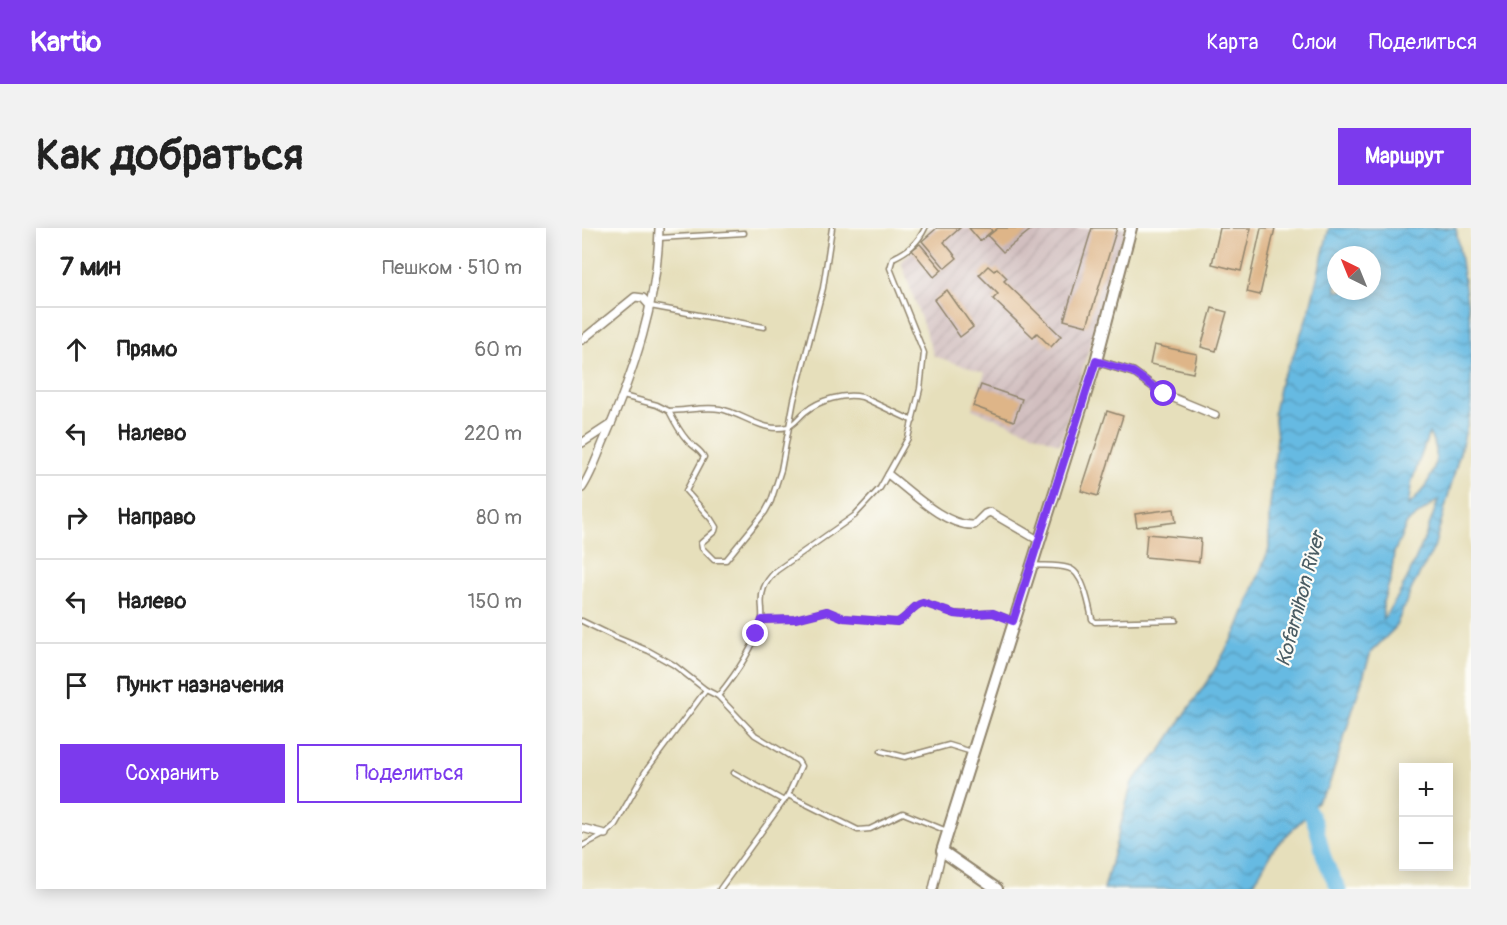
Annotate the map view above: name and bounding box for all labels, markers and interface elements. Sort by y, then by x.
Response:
text: Kartio [30,25,101,60]
text: Карта [1206,29,1258,56]
text: Слои [1291,29,1336,56]
text: Поделиться [1369,29,1477,56]
button: Маршрут [1338,128,1471,185]
text: Как добраться [36,130,303,182]
north arrow [1327,246,1381,300]
text: 7 мин [60,251,121,283]
text: Пешком · 510 m [382,255,522,280]
icon: ahead [60,333,93,366]
text: Прямо [117,335,177,363]
text: 60 m [475,337,522,362]
route start [1150,380,1176,406]
icon: left [60,417,93,450]
text: Налево [117,419,186,447]
text: 220 m [464,421,522,446]
icon: right [60,501,93,534]
text: Направо [117,503,196,531]
text: 80 m [476,505,522,530]
water label: Kofarnihon River [1270,526,1331,669]
icon: left [60,585,93,618]
text: Налево [117,587,186,615]
text: 150 m [468,589,522,614]
route end [742,620,768,646]
icon: arrive [60,669,93,702]
text: Пункт назначения [117,671,284,699]
button: Сохранить [60,744,285,803]
button: Поделиться [297,744,522,803]
map controls [1399,763,1453,871]
button: + [1399,763,1453,817]
button: − [1399,817,1453,871]

